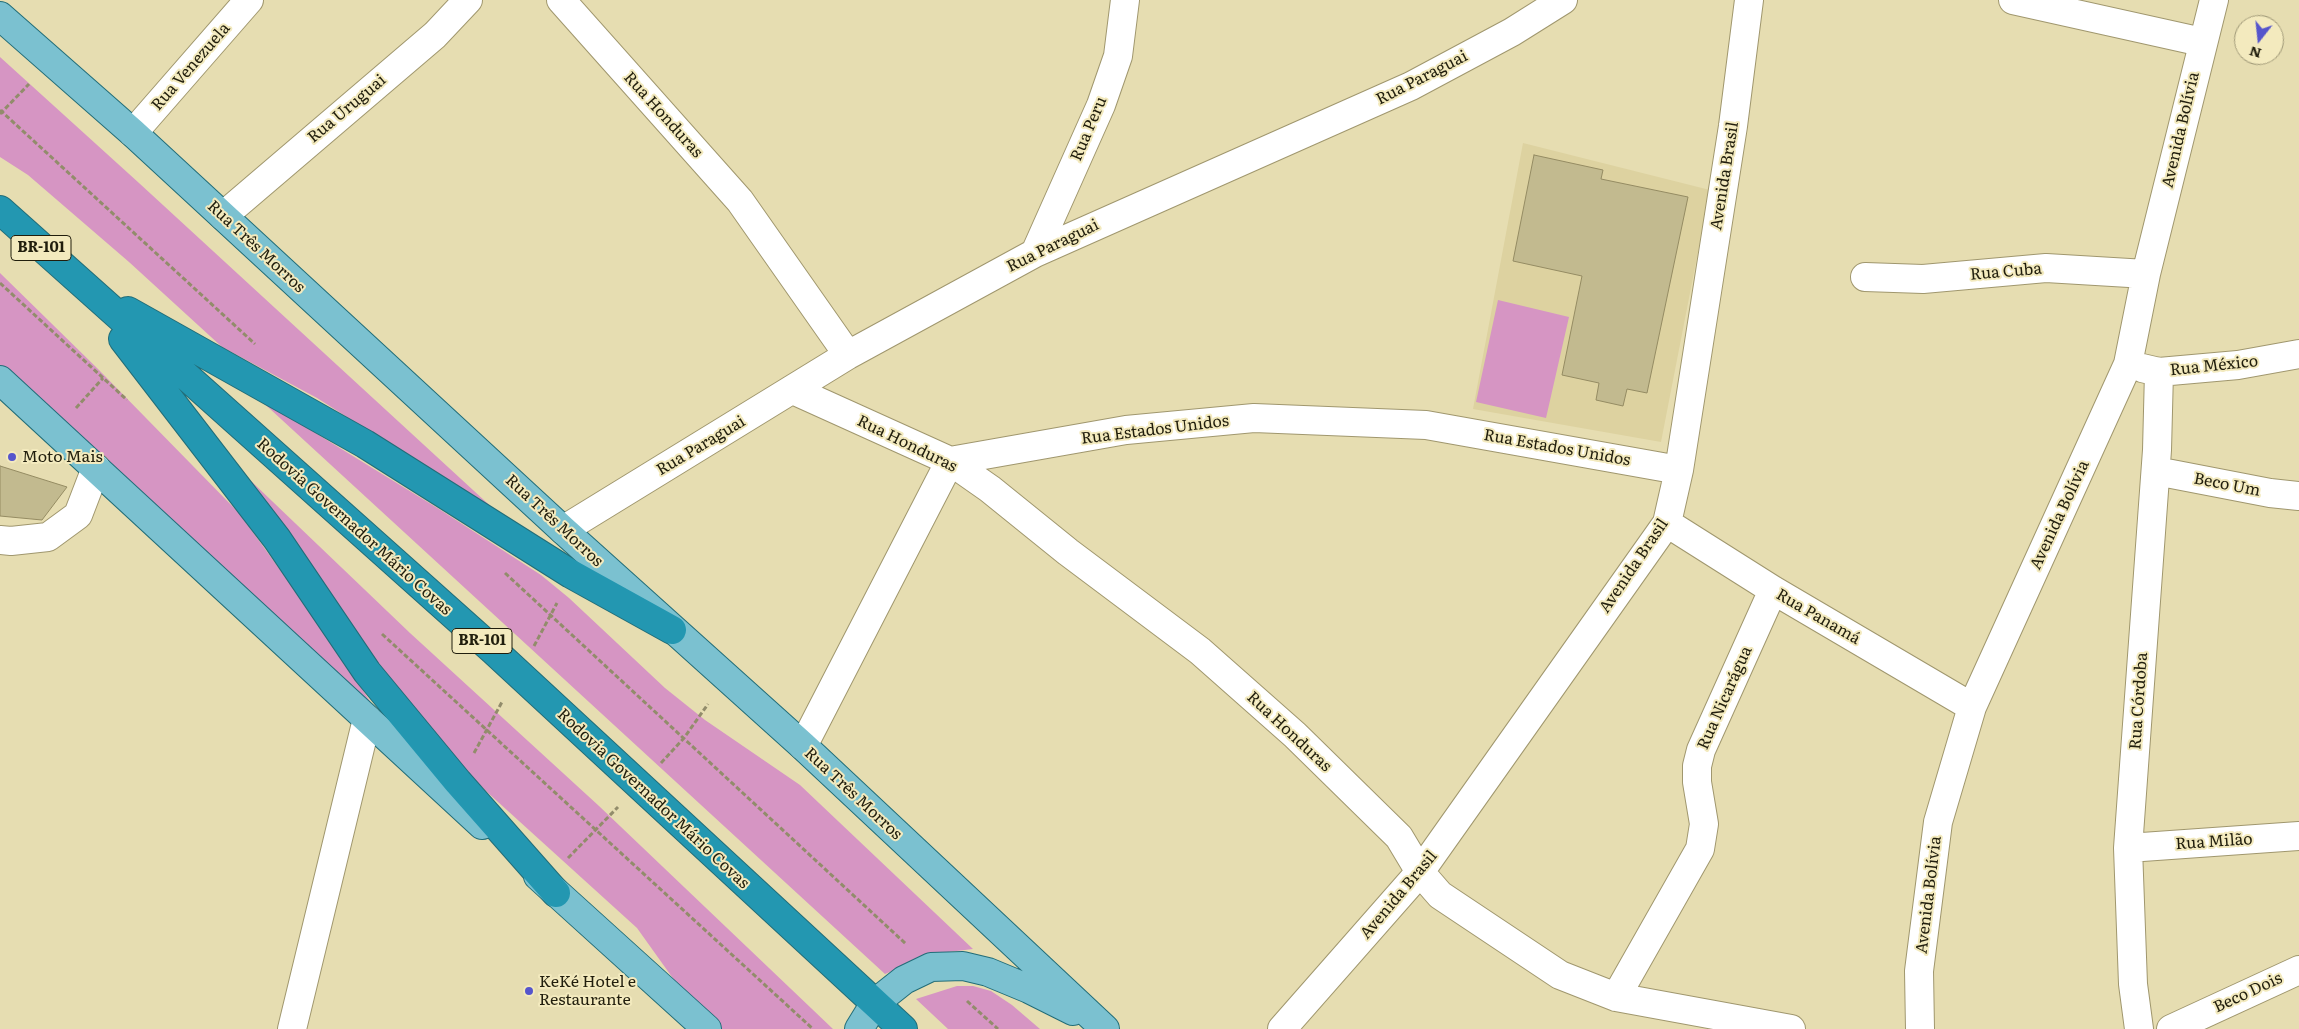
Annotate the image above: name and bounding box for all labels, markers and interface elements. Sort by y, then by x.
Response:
north arrow [2234,15,2284,65]
street label: Rua Venezuela [148,19,234,115]
text: N [2247,42,2264,65]
street label: Rua Paraguai [1373,47,1471,109]
street label: Rua Honduras [619,68,707,162]
street label: Avenida Bolívia [2158,70,2204,190]
street label: Rua Uruguai [304,71,390,147]
street label: Rua Peru [1067,94,1111,164]
street label: Avenida Brasil [1707,120,1743,232]
street label: Rua Três Morros [203,197,309,297]
street label: Rua Paraguai [1004,215,1102,277]
road number: BR-101 [11,236,71,260]
street label: Rua Cuba [1969,259,2043,285]
street label: Rua México [2169,352,2259,380]
street label: Rua Estados Unidos [1080,411,1230,449]
street label: Rua Paraguai [653,412,749,480]
street label: Rua Honduras [854,412,960,476]
street label: Rua Estados Unidos [1482,426,1632,470]
street label: Rodovia Governador Mário Covas [253,434,455,620]
place label: Moto Mais [22,447,103,467]
marker: Moto Mais [6,451,18,463]
street label: Avenida Bolívia [2026,457,2094,573]
street label: Beco Um [2192,469,2262,501]
street label: Rua Três Morros [501,471,607,571]
street label: Avenida Brasil [1595,515,1673,617]
street label: Rua Panamá [1772,585,1864,649]
road number: BR-101 [452,628,512,654]
street label: Rua Nicarágua [1694,643,1756,753]
street label: Rua Córdoba [2126,652,2152,750]
street label: Rua Honduras [1243,688,1335,776]
street label: Rodovia Governador Mário Covas [553,705,753,893]
street label: Rua Três Morros [800,744,906,844]
street label: Rua Milão [2175,830,2253,854]
street label: Avenida Bolívia [1912,835,1946,955]
street label: Avenida Brasil [1356,847,1442,943]
street label: Beco Dois [2211,969,2285,1017]
place label: KeKé Hotel e Restaurante [539,972,636,1010]
marker: KeKé Hotel e Restaurante [523,985,535,997]

